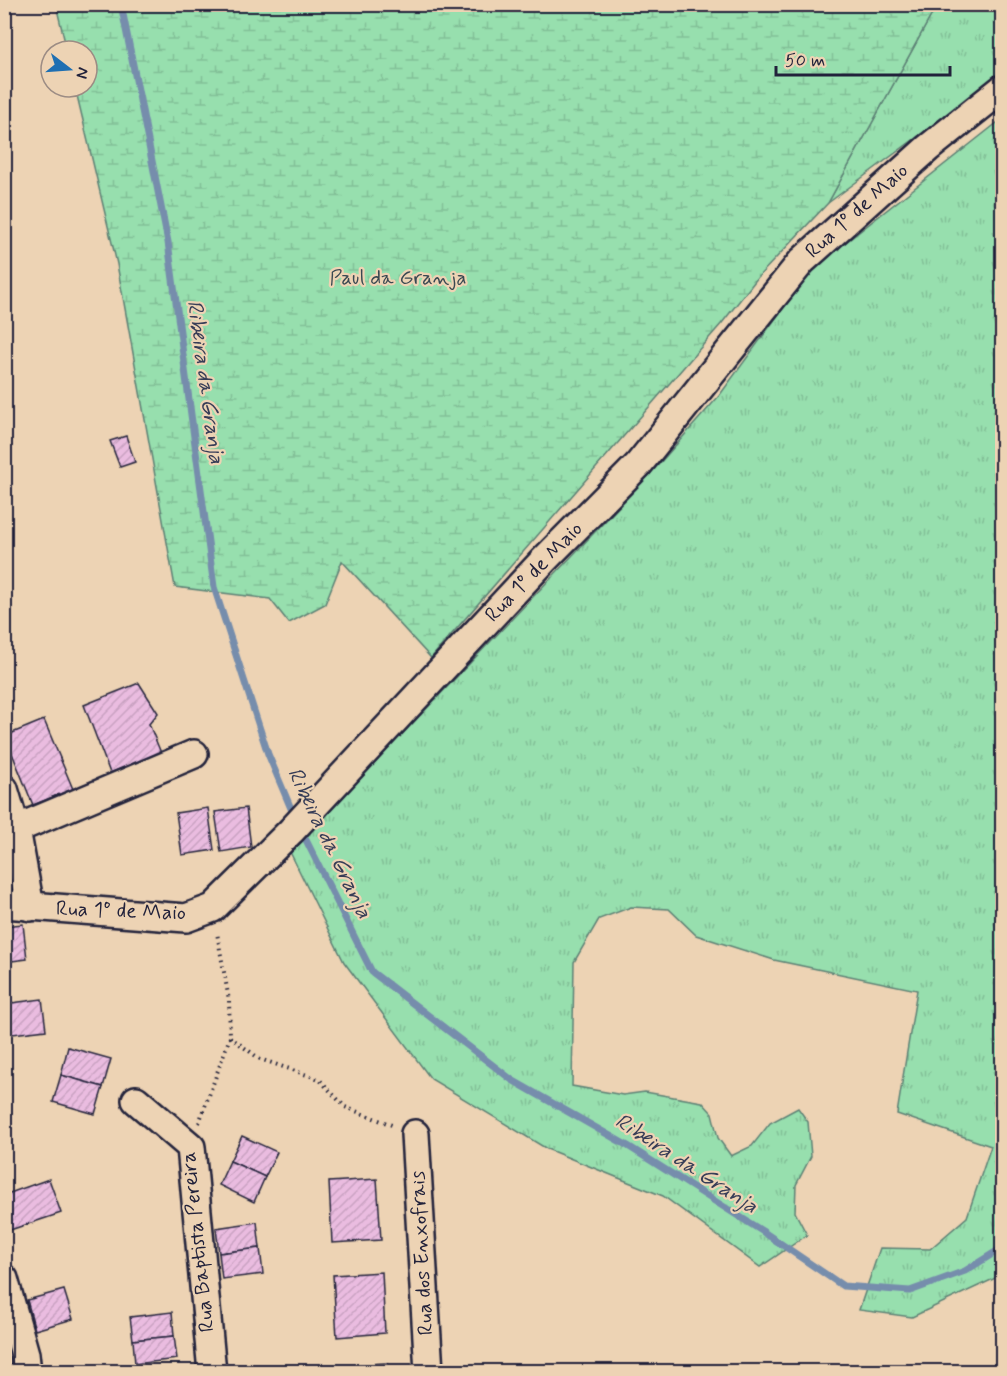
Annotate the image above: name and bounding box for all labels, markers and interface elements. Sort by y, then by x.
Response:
north arrow [39,39,99,99]
scale bar [776,39,950,77]
text: 50 m [785,49,825,73]
text: N [70,65,94,81]
street label: Rua 1º de Maio [799,157,915,265]
park label: Paul da Granja [329,264,467,292]
water label: Ribeira da Granja [180,299,230,466]
street label: Rua 1º de Maio [479,516,589,628]
water label: Ribeira da Granja [280,763,378,923]
street label: Rua 1º de Maio [56,895,186,927]
water label: Ribeira da Granja [609,1107,763,1221]
street label: Rua Baptista Pereira [175,1150,221,1334]
street label: Rua dos Enxofrais [404,1170,440,1336]

